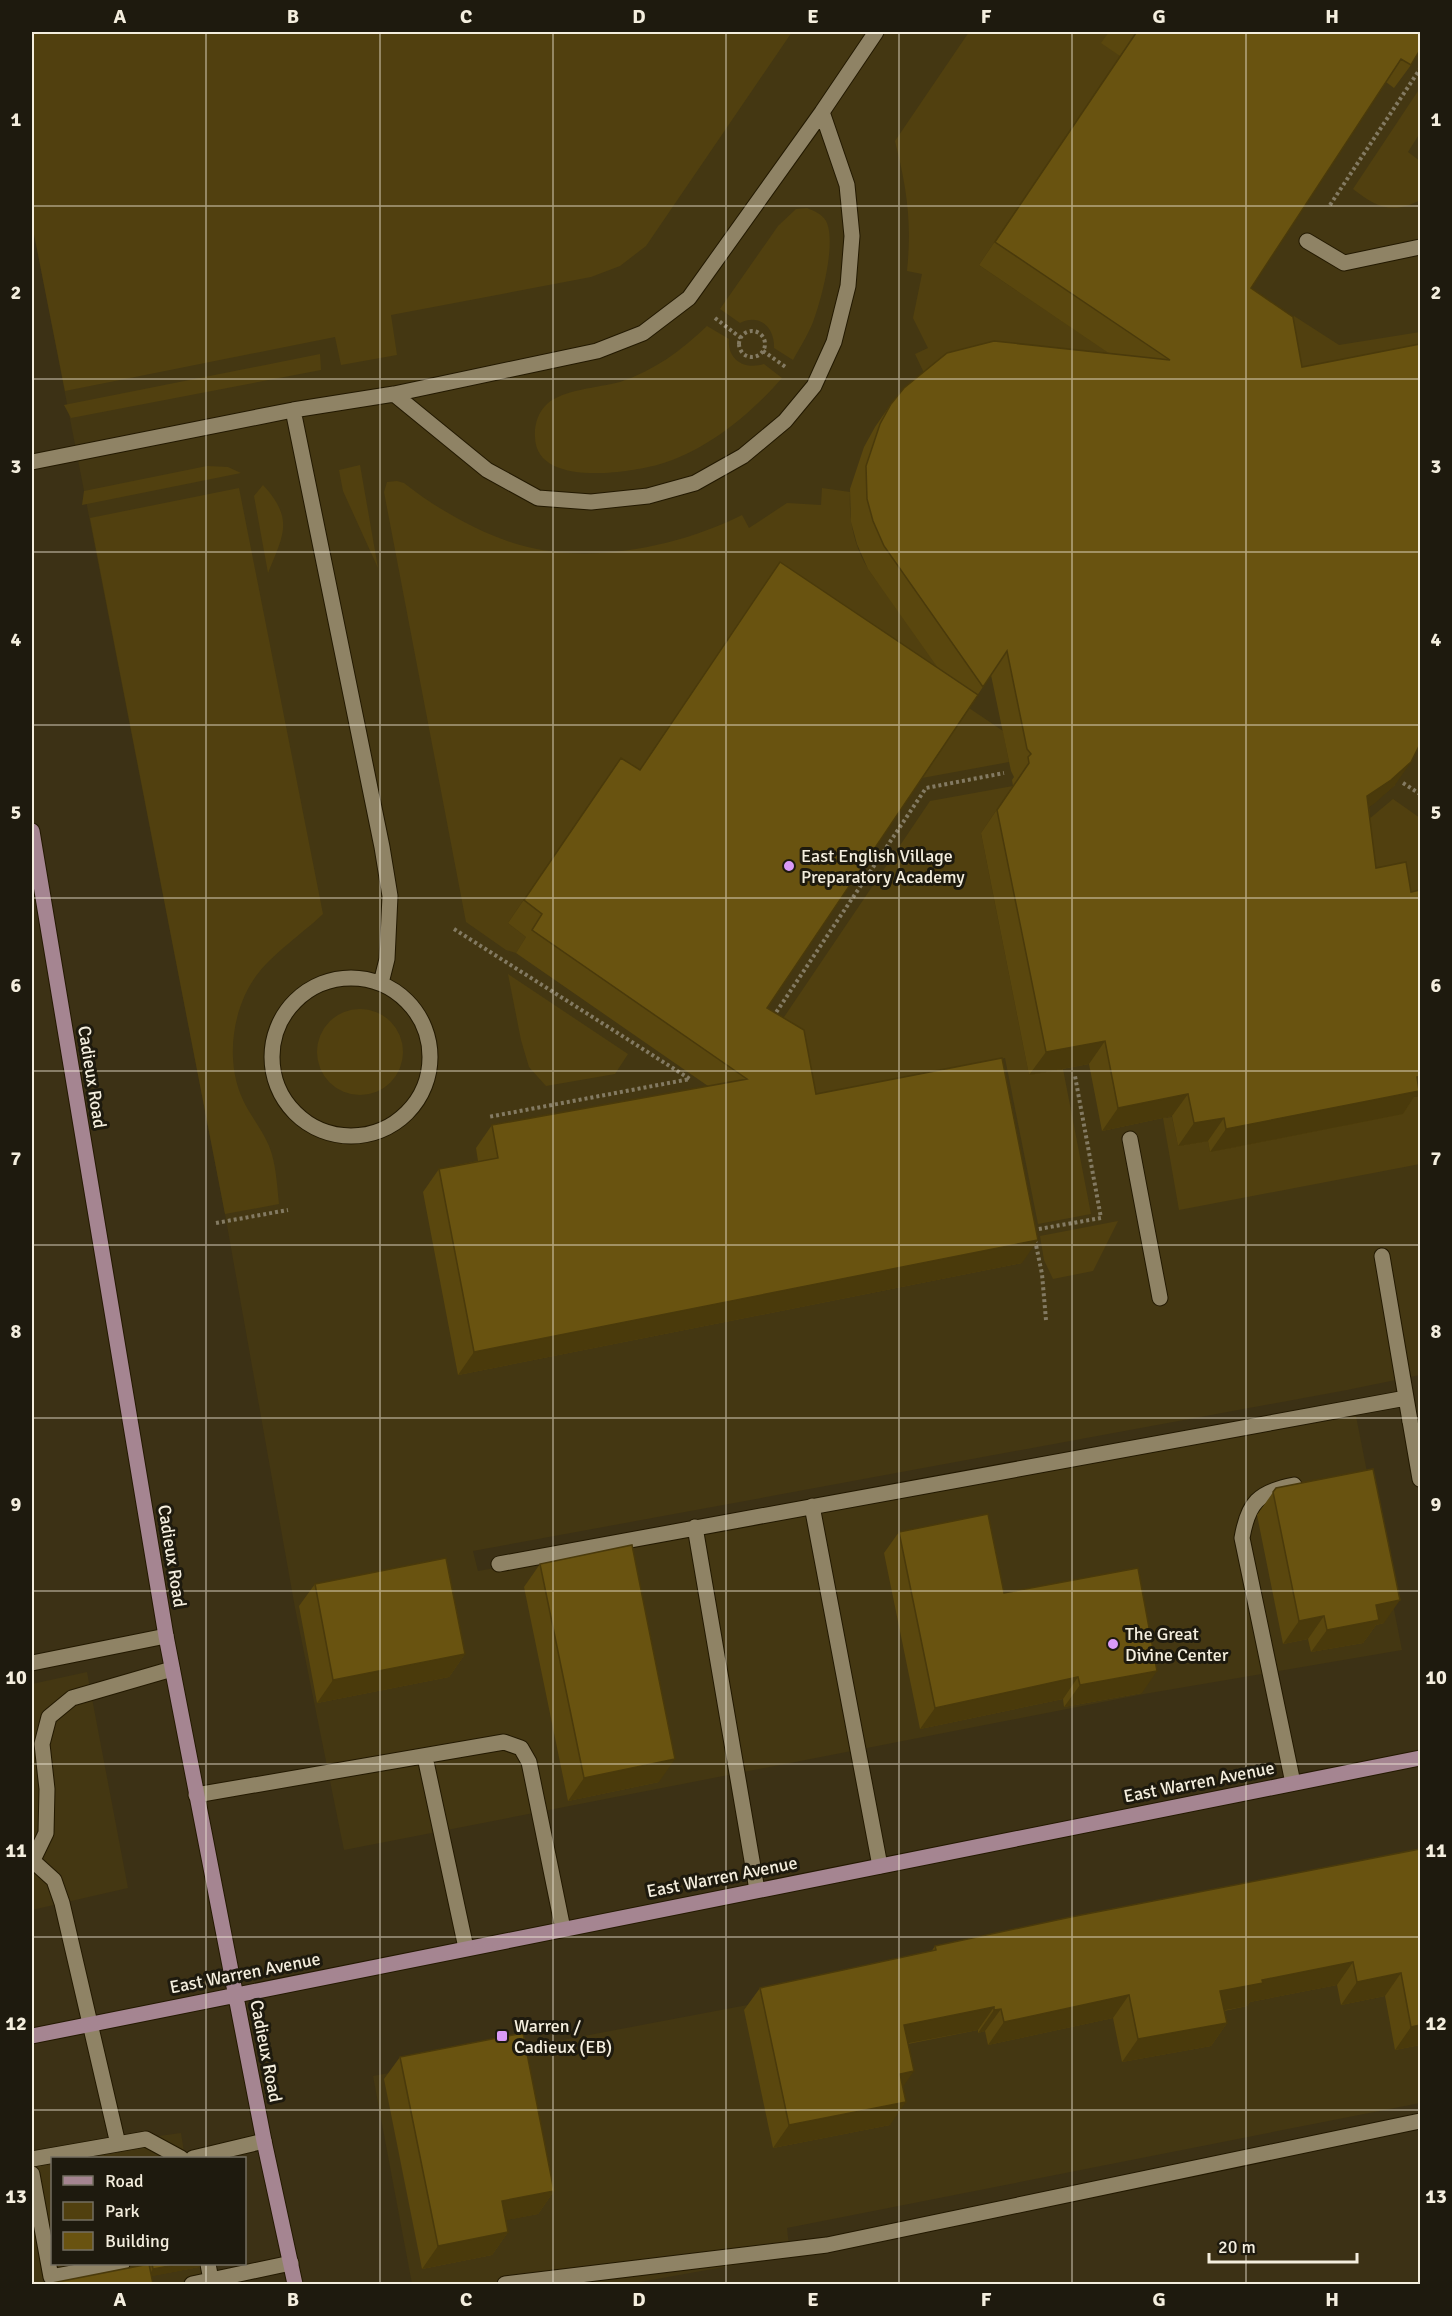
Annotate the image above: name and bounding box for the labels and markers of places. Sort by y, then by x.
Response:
place label: East English Village Preparatory Academy [801,845,965,888]
marker: East English Village Preparatory Academy [782,859,796,873]
place label: The Great Divine Center [1125,1623,1229,1666]
marker: The Great Divine Center [1106,1637,1120,1651]
place label: Warren / Cadieux (EB) [514,2015,612,2058]
marker: Warren / Cadieux (EB) [495,2029,509,2043]

